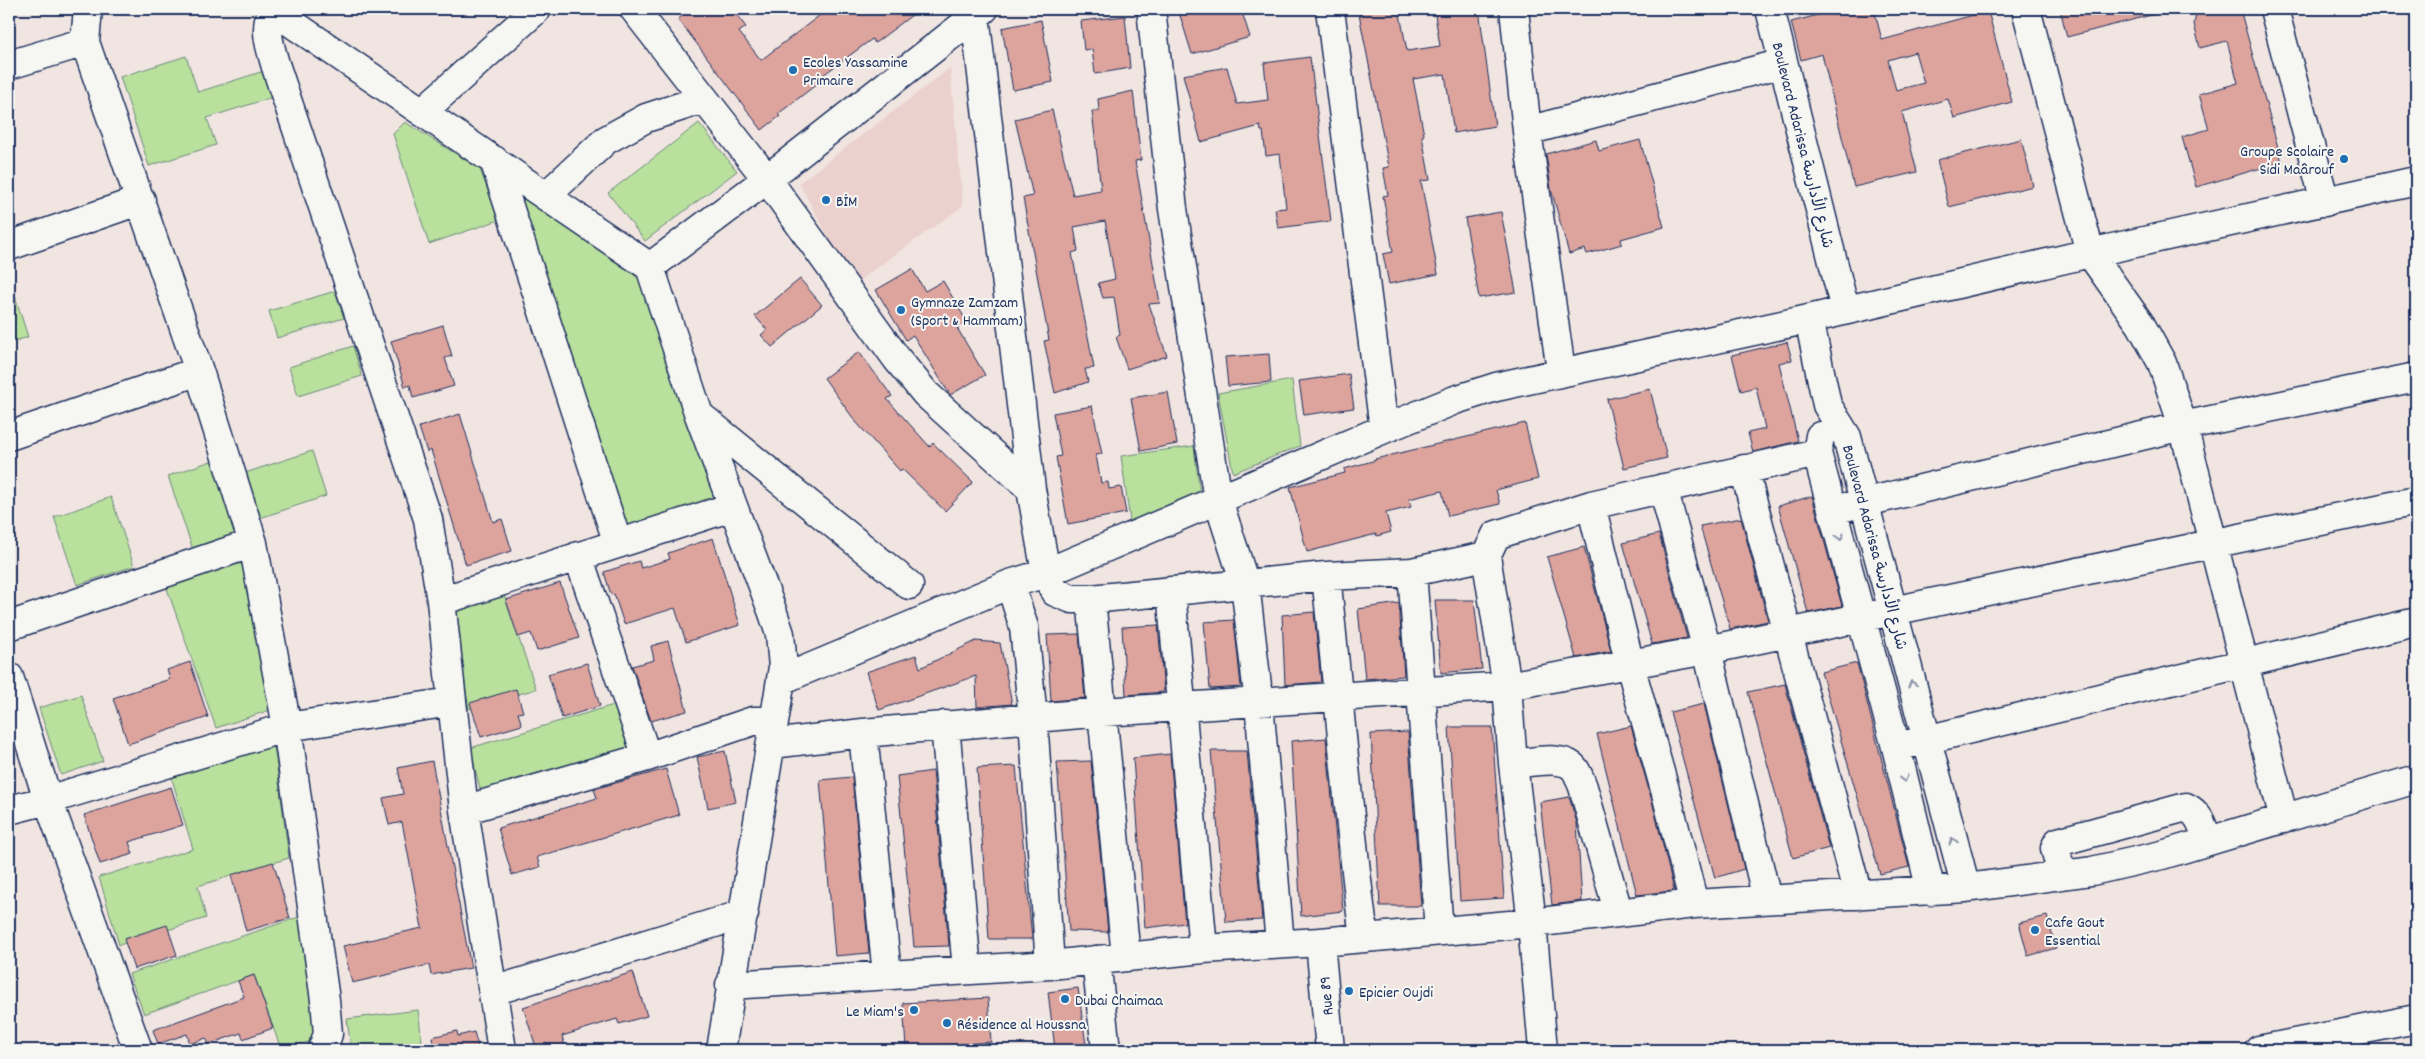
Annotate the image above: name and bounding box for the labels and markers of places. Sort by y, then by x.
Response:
place label: Ecoles Yassamine Primaire [803,52,908,93]
marker: Ecoles Yassamine Primaire [787,64,799,76]
place label: Groupe Scolaire Sidi Maârouf [2240,141,2334,182]
marker: Groupe Scolaire Sidi Maârouf [2338,153,2350,165]
place label: BİM [836,191,857,214]
marker: BİM [820,194,832,206]
place label: Gymnaze Zamzam (Sport & Hammam) [911,292,1023,333]
marker: Gymnaze Zamzam (Sport & Hammam) [895,304,907,316]
place label: Cafe Gout Essential [2045,912,2105,953]
marker: Cafe Gout Essential [2029,924,2041,936]
place label: Epicier Oujdi [1359,982,1433,1005]
marker: Epicier Oujdi [1343,985,1355,997]
place label: Dubai Chaimaa [1075,990,1163,1013]
marker: Dubai Chaimaa [1059,993,1071,1005]
place label: Le Miam's [846,1001,904,1024]
marker: Le Miam's [908,1004,920,1016]
place label: Résidence al Houssna [957,1014,1086,1037]
marker: Résidence al Houssna [941,1017,953,1029]

